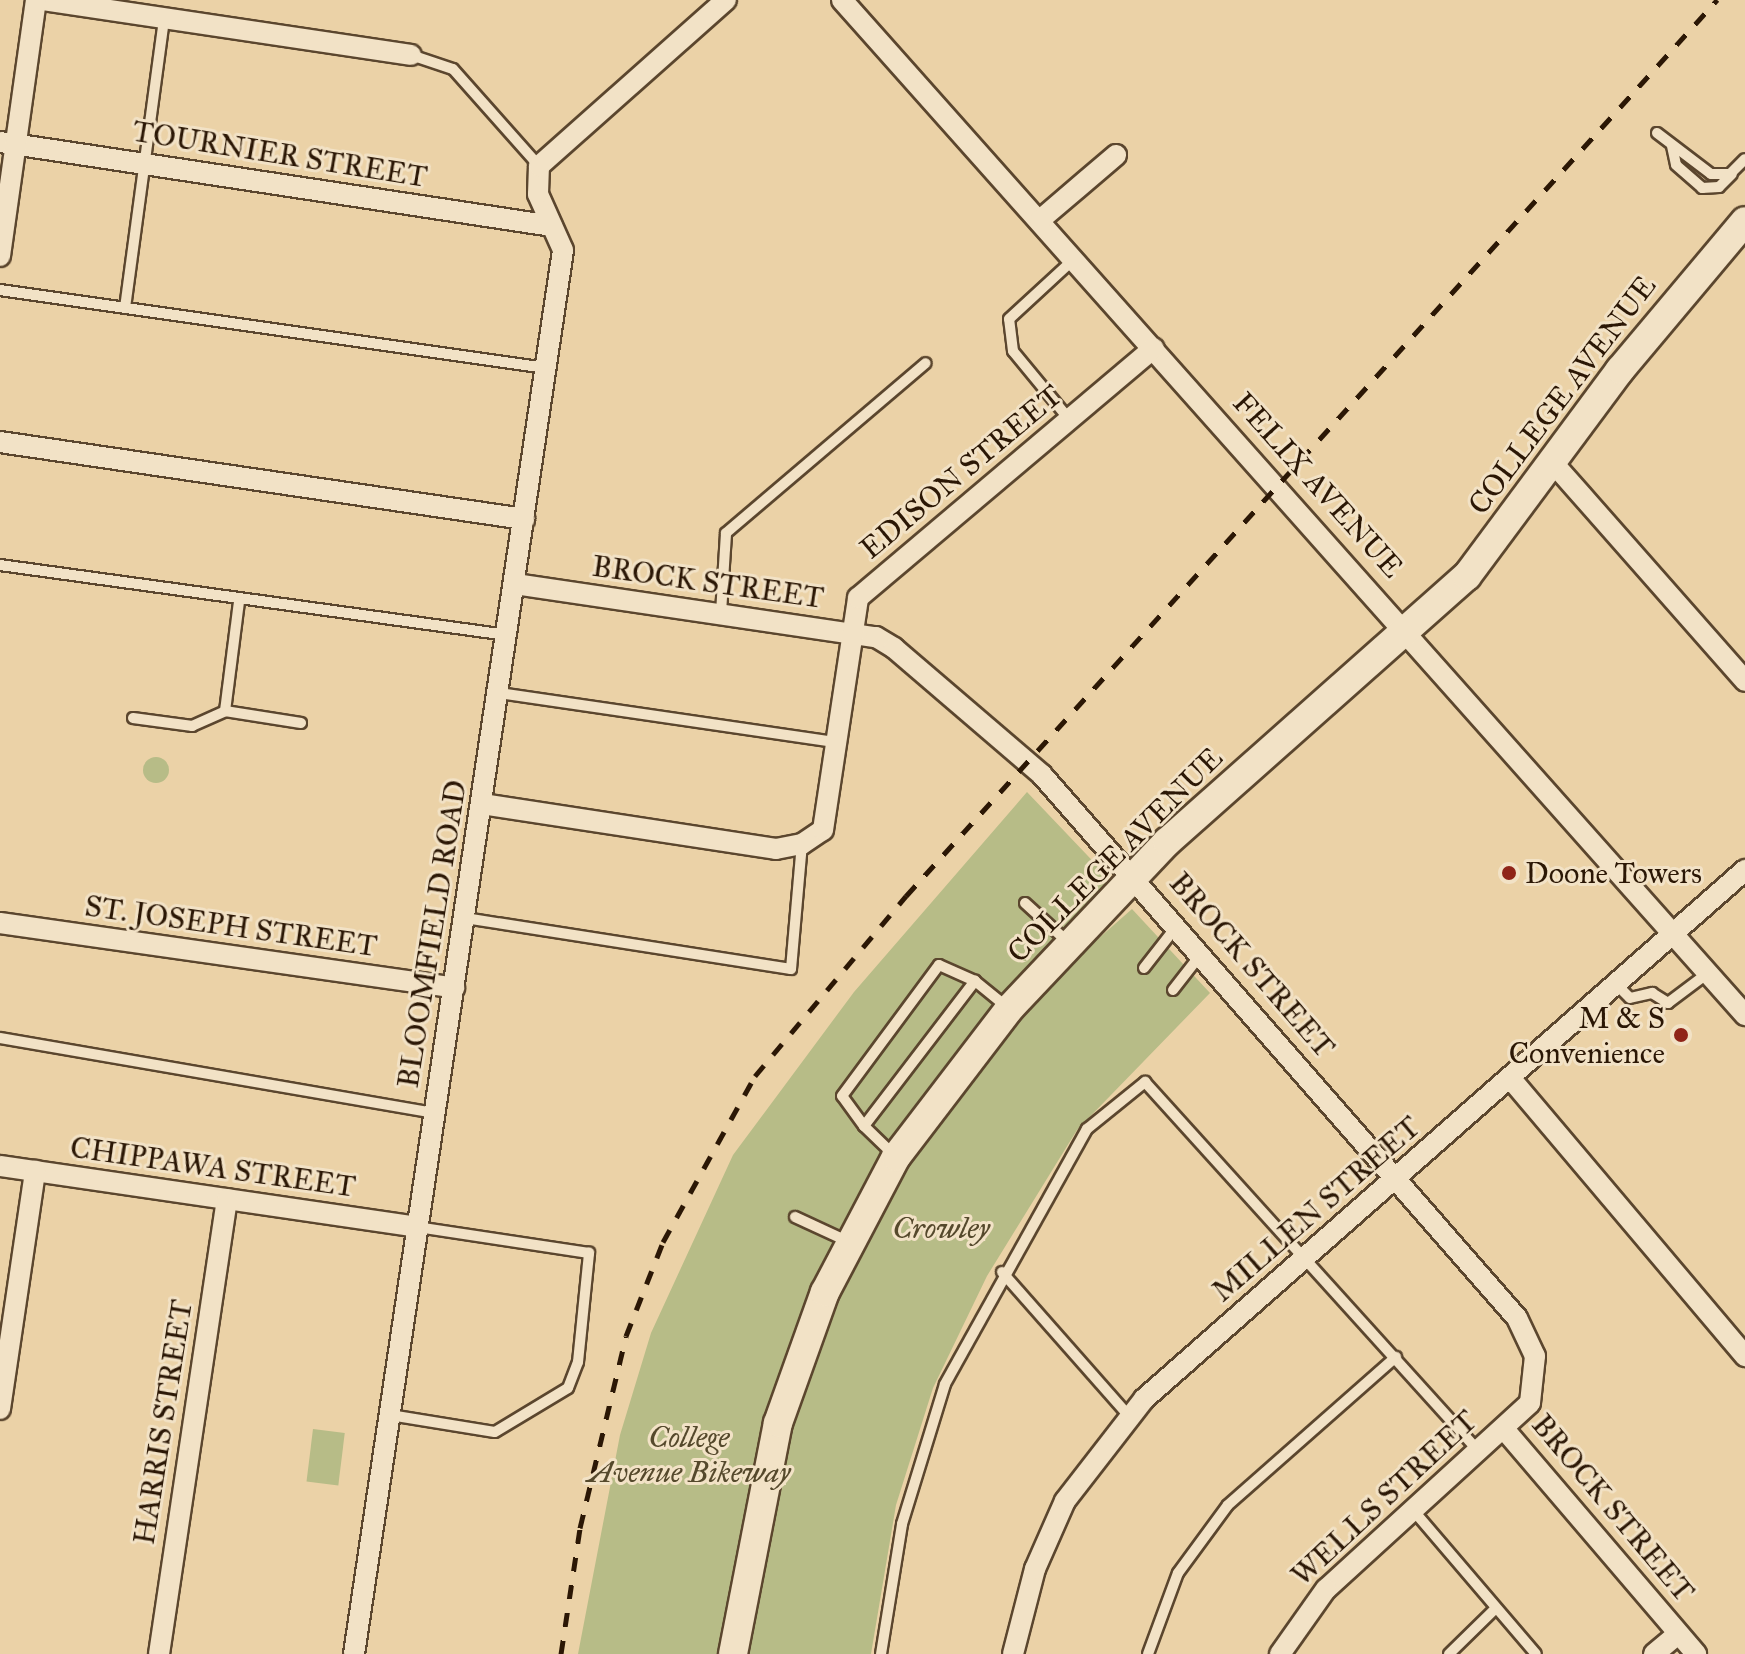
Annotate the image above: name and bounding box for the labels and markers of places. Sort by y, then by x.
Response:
place label: Doone Towers [1525,855,1702,891]
marker: Doone Towers [1500,864,1518,882]
place label: M & S Convenience [1509,1000,1665,1070]
marker: M & S Convenience [1672,1026,1690,1044]

